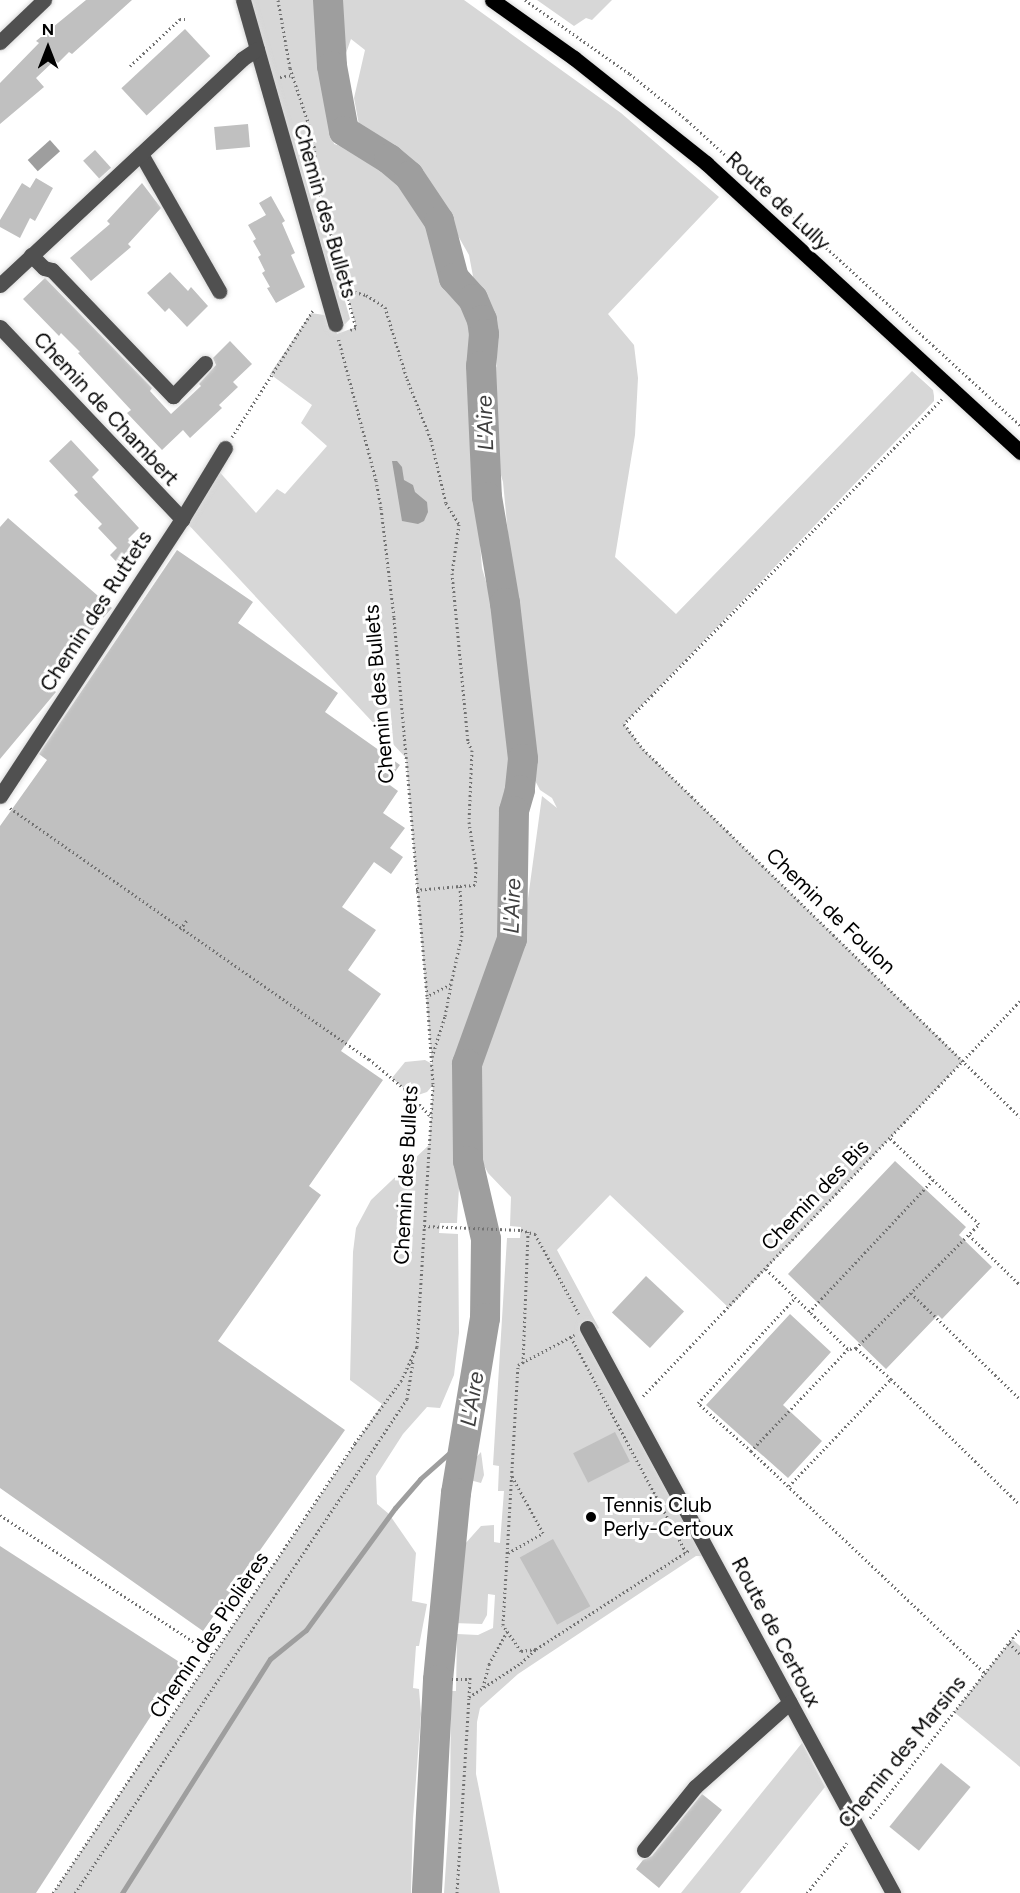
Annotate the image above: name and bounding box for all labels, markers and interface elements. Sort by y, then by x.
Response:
north arrow [18,18,78,78]
text: N [42,20,54,39]
street label: Chemin des Bullets [288,121,362,301]
street label: Route de Lully [721,146,835,256]
street label: Chemin de Chambert [28,327,184,491]
water label: L'Aire [471,395,499,451]
street label: Chemin des Ruttets [35,526,157,696]
street label: Chemin des Bullets [359,603,399,785]
street label: Chemin de Foulon [761,843,901,979]
water label: L'Aire [498,878,526,934]
street label: Chemin des Bullets [389,1085,423,1265]
street label: Chemin des Bis [756,1134,874,1256]
water label: L'Aire [455,1370,489,1428]
place label: Tennis Club Perly-Certoux [603,1492,733,1542]
marker: Tennis Club Perly-Certoux [584,1510,598,1524]
street label: Chemin des Piolières [144,1547,274,1723]
street label: Route de Certoux [726,1553,826,1711]
street label: Chemin des Marsins [833,1671,971,1833]

